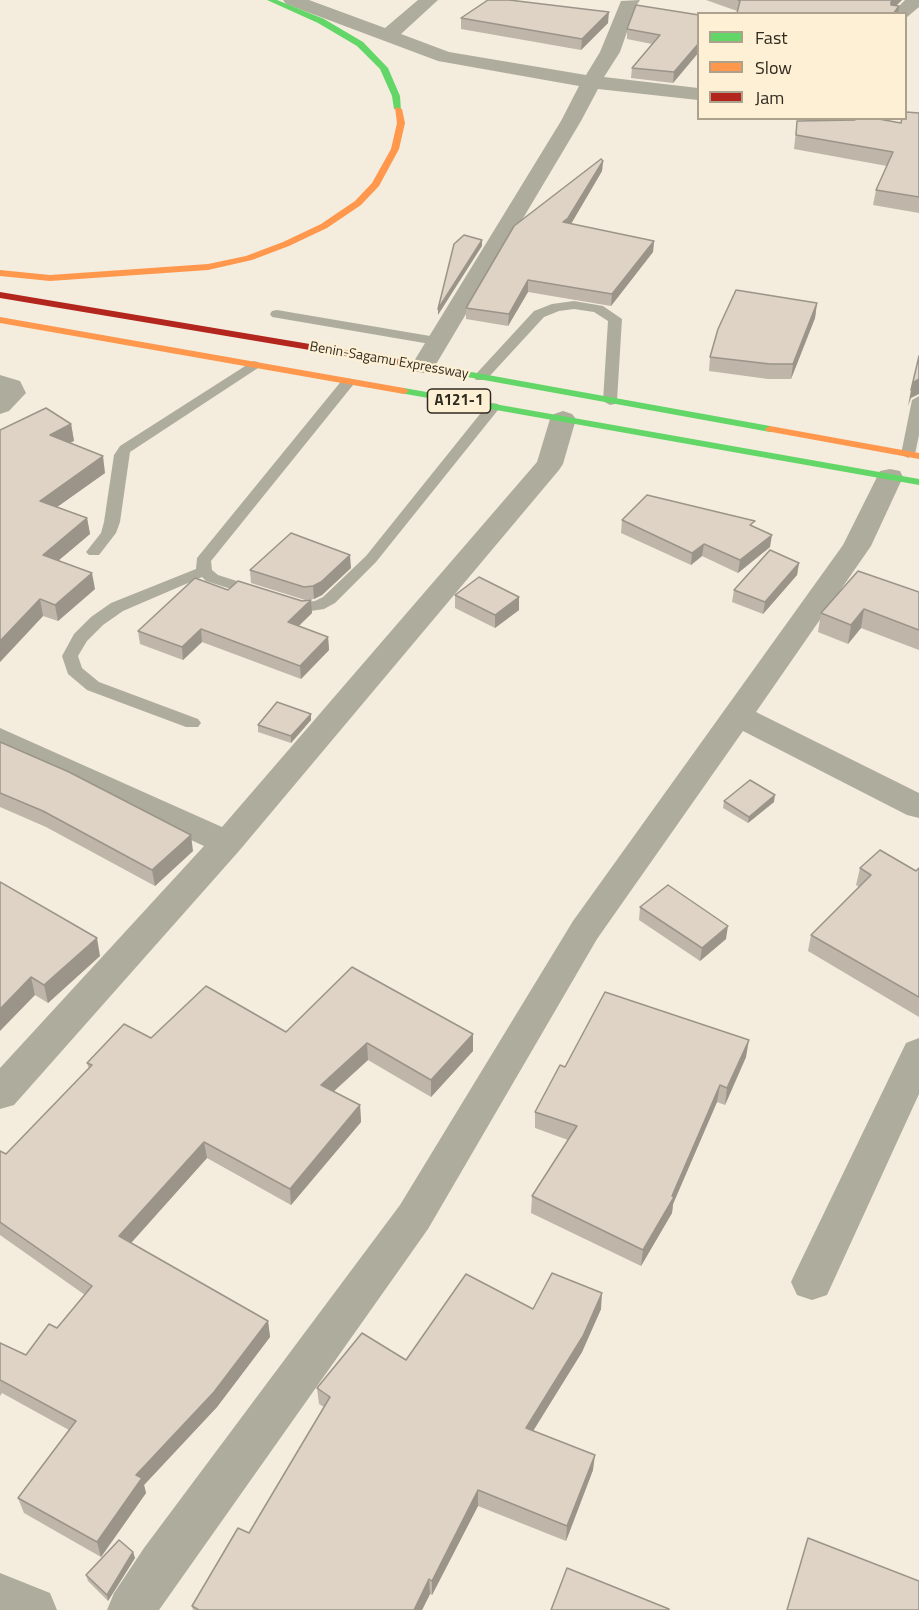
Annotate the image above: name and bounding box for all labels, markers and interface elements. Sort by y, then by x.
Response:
legend [697,12,907,120]
text: Fast [755,24,788,51]
text: Slow [755,54,792,81]
text: Jam [755,84,784,111]
street label: Benin-Sagamu Expressway [308,339,470,383]
road number: A121-1 [428,389,490,413]

